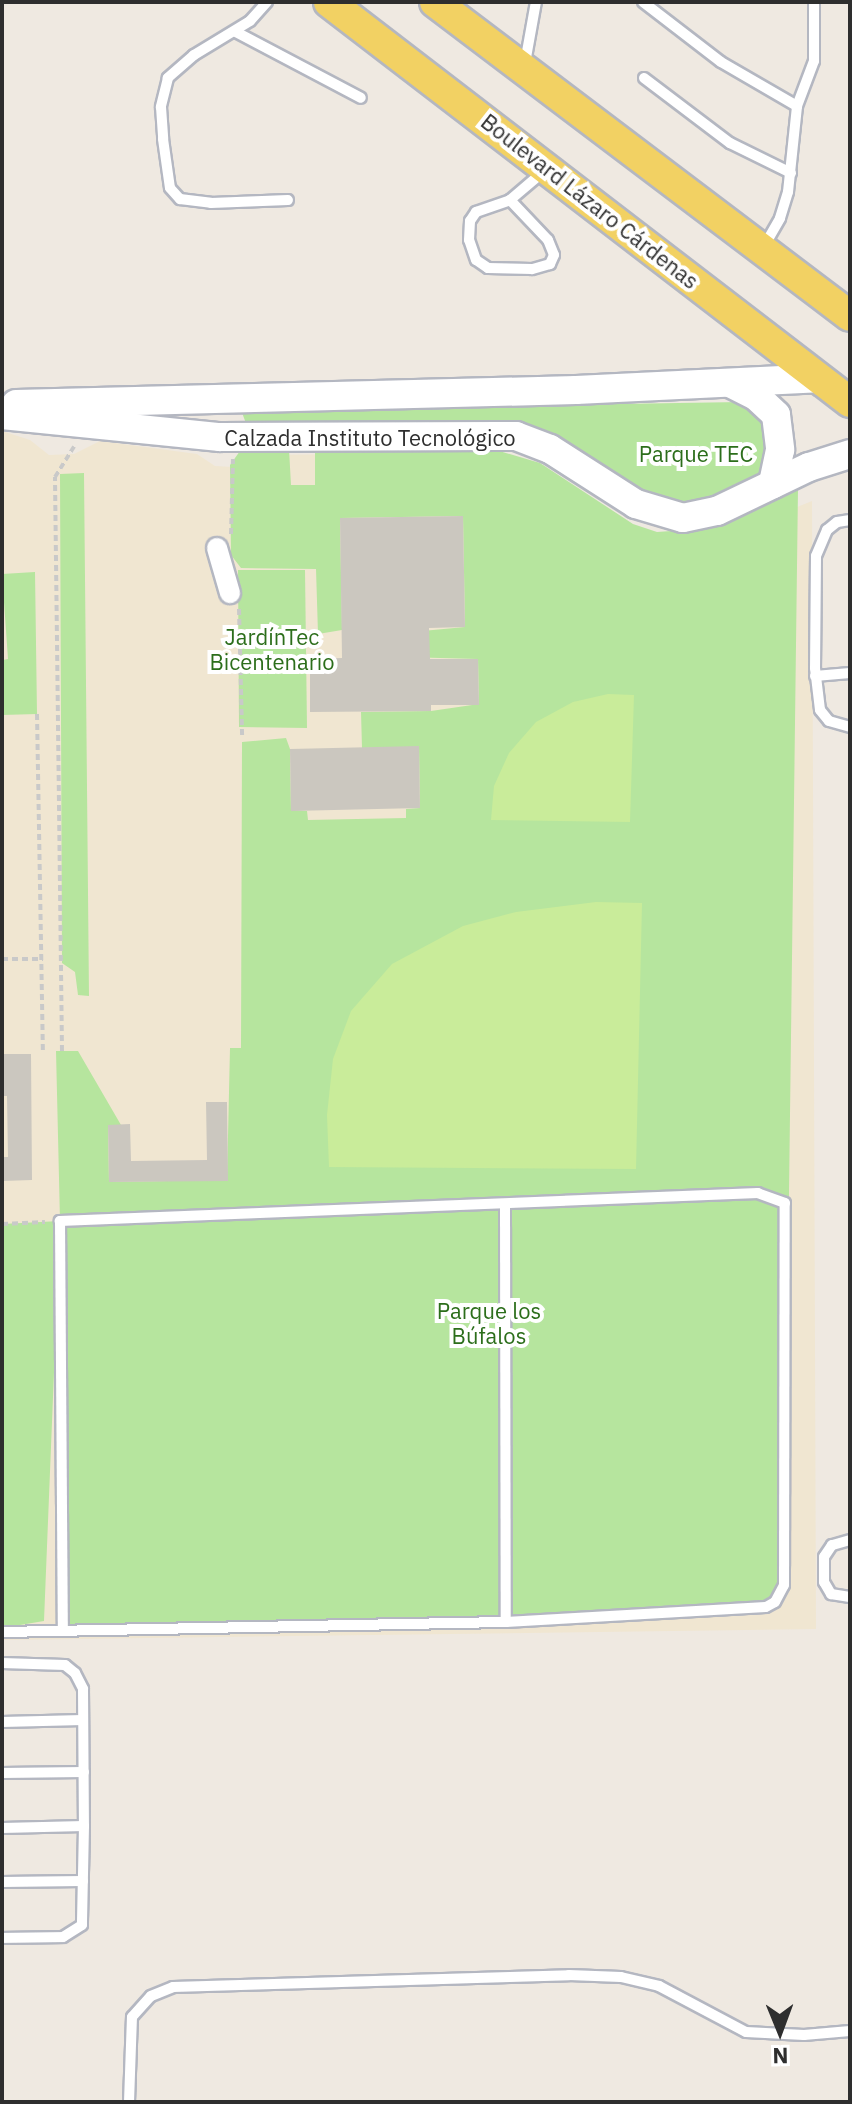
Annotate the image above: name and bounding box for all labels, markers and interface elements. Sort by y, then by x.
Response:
street label: Boulevard Lázaro Cárdenas [476,108,704,294]
street label: Calzada Instituto Tecnológico [224,425,516,451]
park label: Parque TEC [639,441,753,467]
park label: JardínTec Bicentenario [209,623,335,674]
park label: Parque los Búfalos [437,1297,541,1348]
north arrow [740,1992,820,2072]
text: N [772,2042,789,2071]

